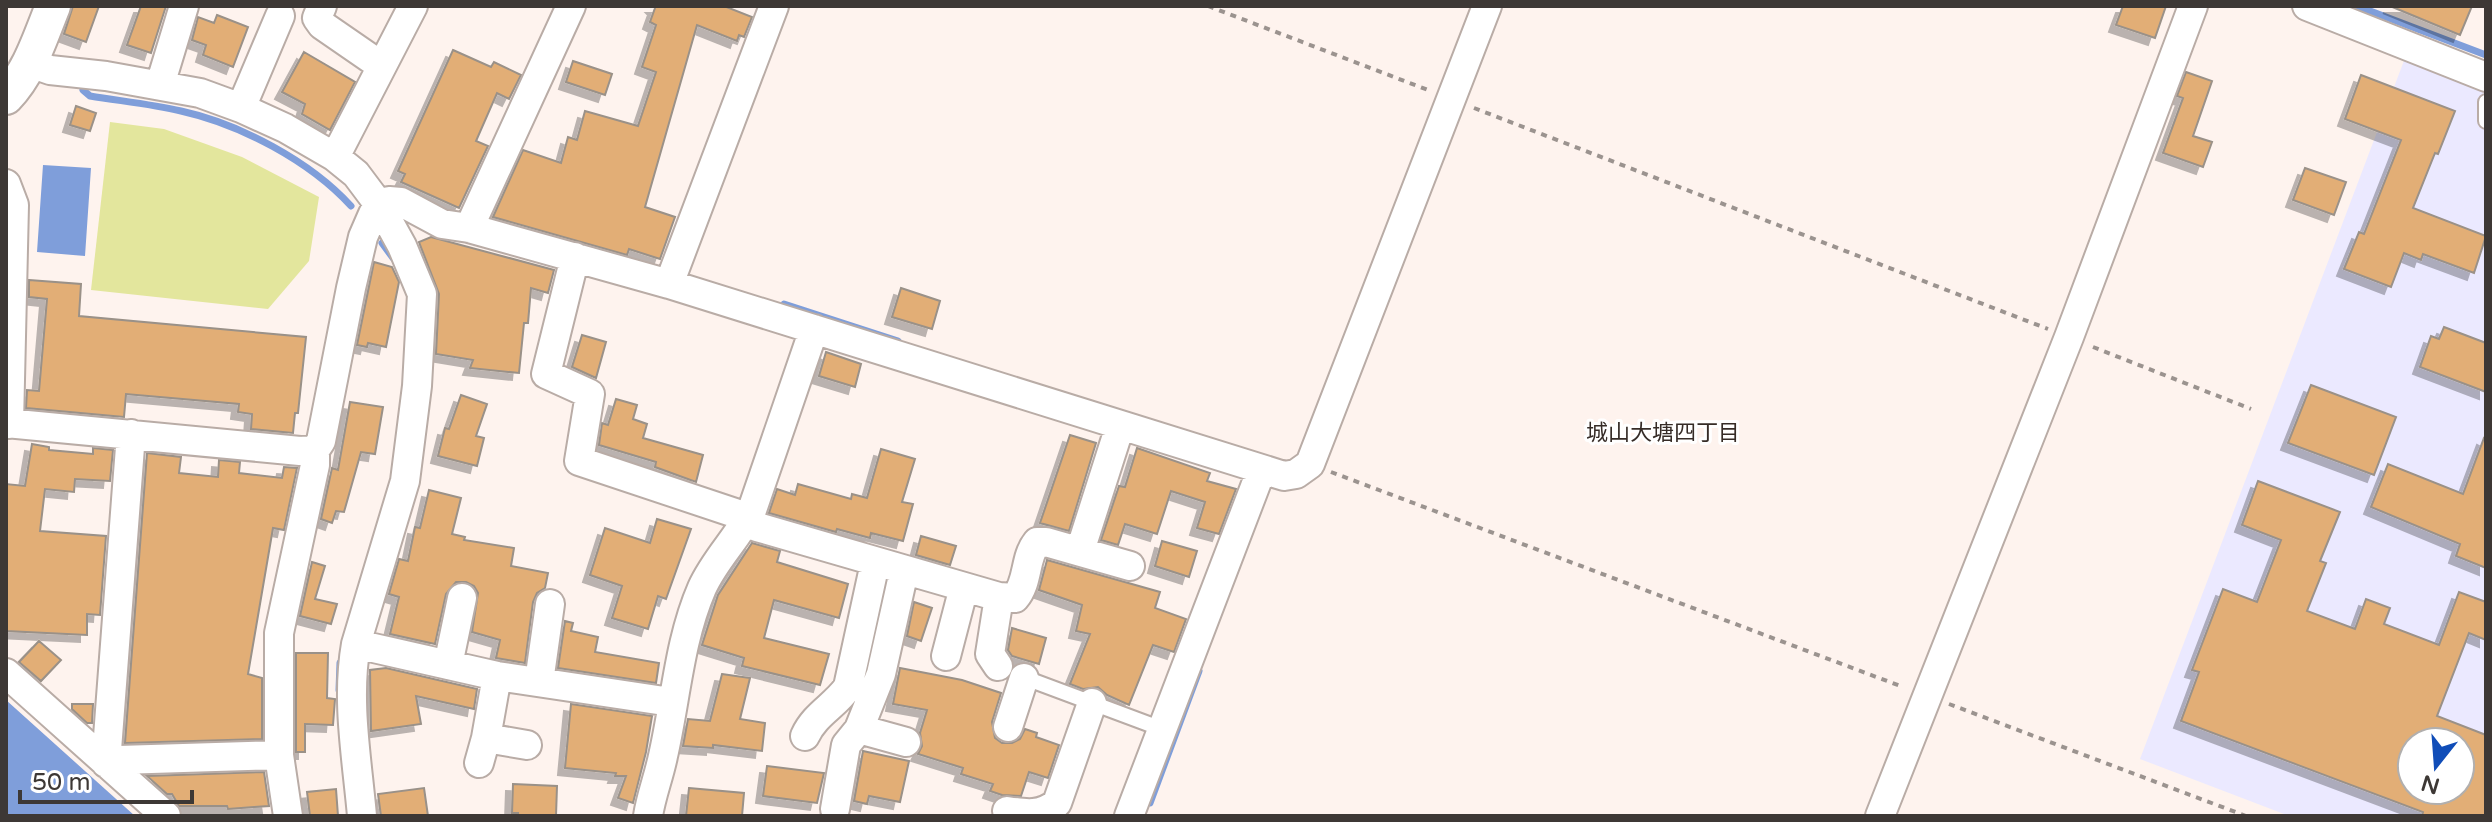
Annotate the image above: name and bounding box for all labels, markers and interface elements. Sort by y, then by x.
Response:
district label: 城山大塘四丁目 [1586,420,1740,446]
north arrow [2396,726,2476,806]
scale bar [20,754,192,804]
text: 50 m [32,768,90,797]
text: N [2418,769,2443,799]

